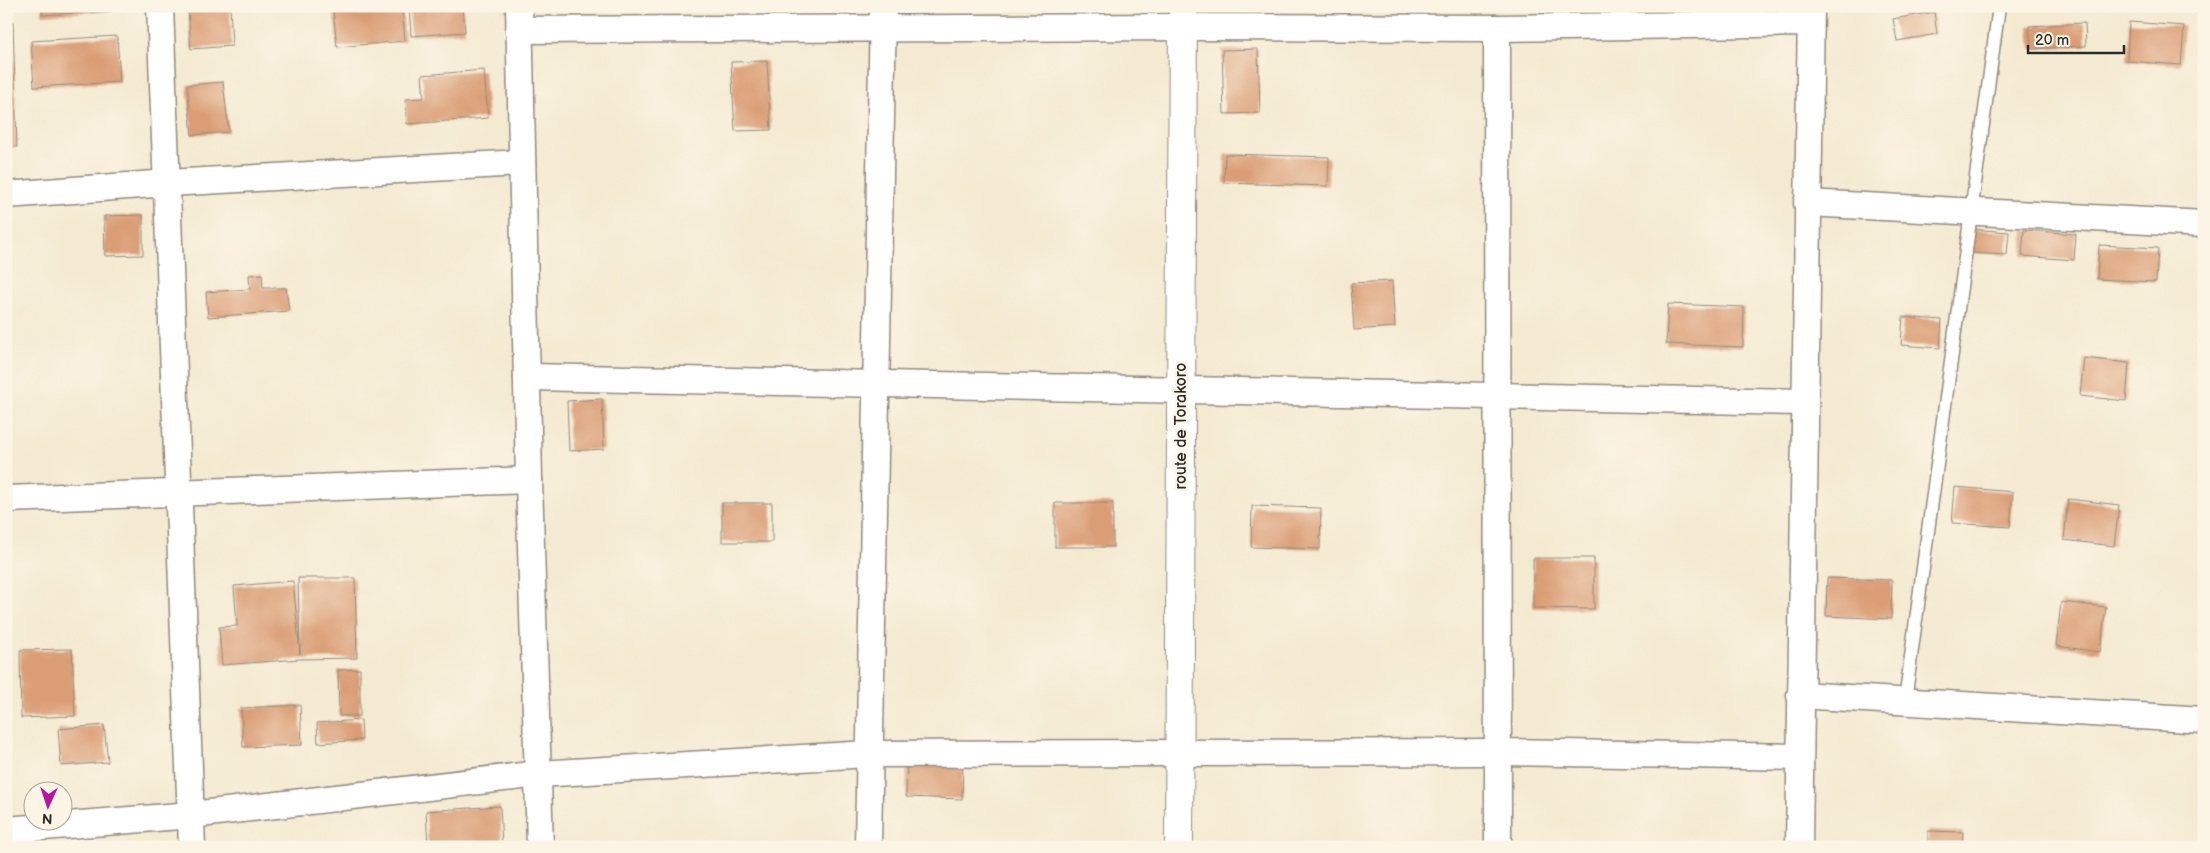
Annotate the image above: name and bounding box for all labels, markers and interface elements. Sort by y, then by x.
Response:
scale bar [2028,22,2124,54]
text: 20 m [2035,31,2069,50]
street label: route de Torakoro [1172,363,1191,489]
north arrow [22,780,72,830]
text: N [42,810,53,827]

